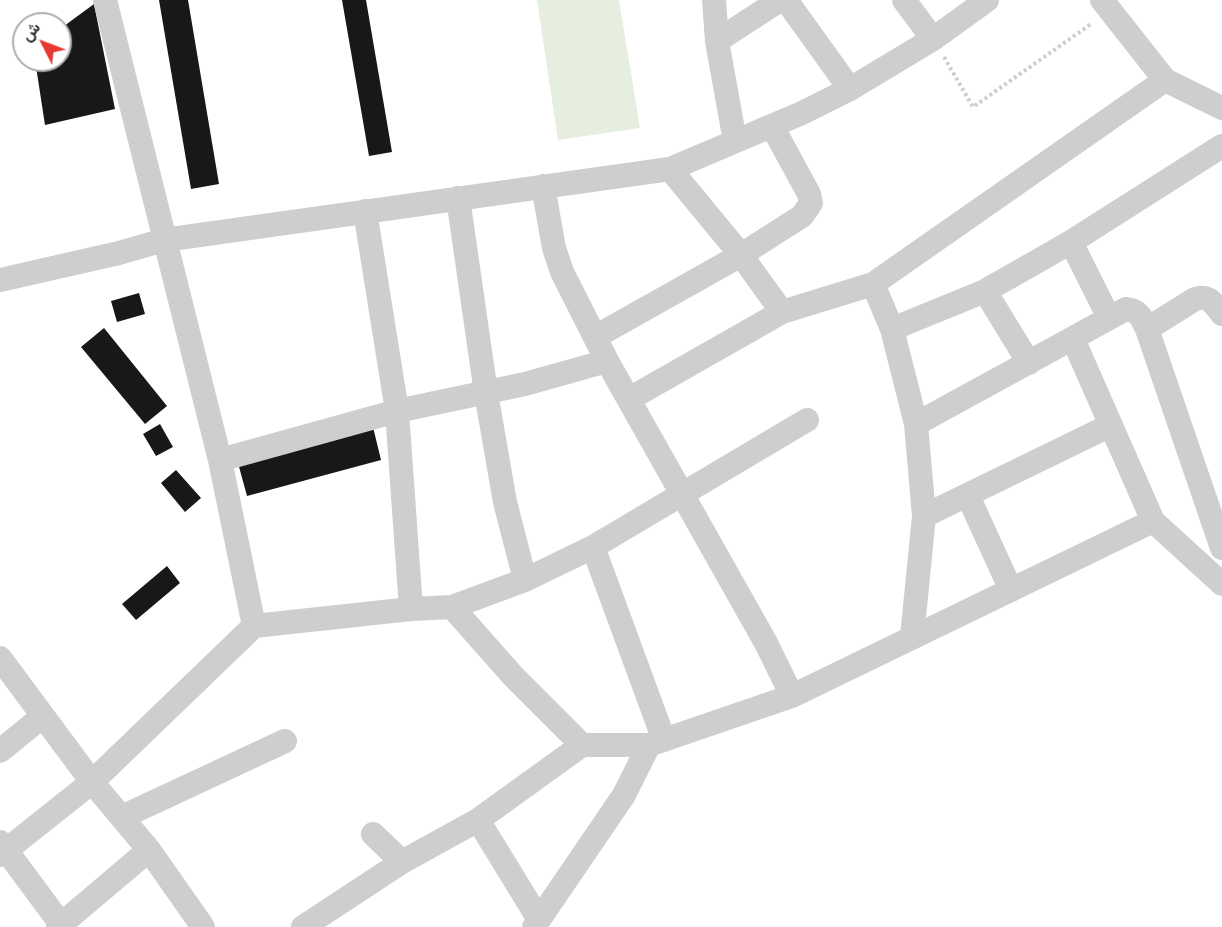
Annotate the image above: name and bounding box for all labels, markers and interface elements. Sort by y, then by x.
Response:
north arrow [12,12,72,72]
text: ش [17,18,43,44]

